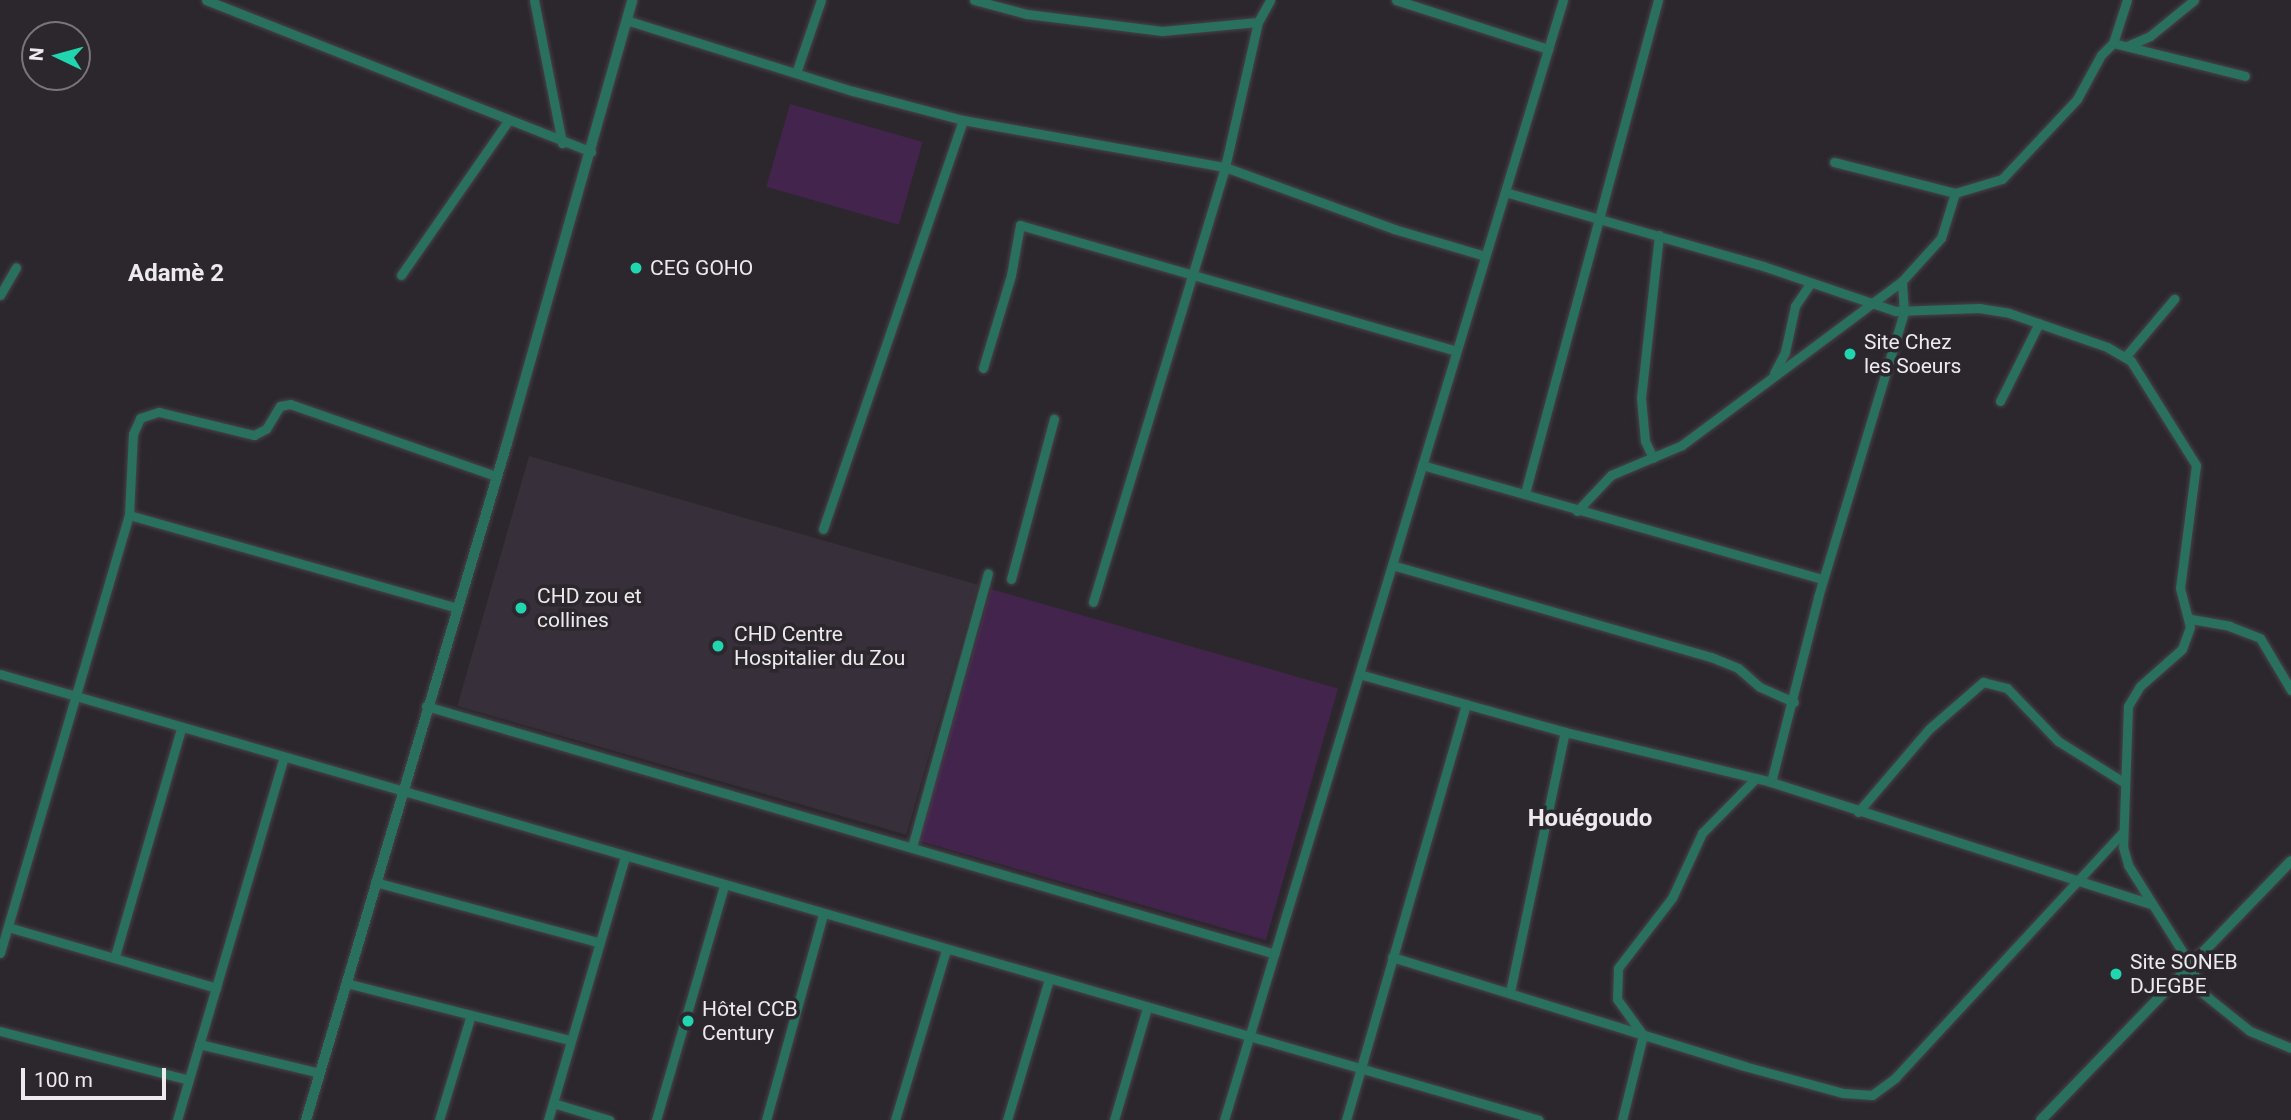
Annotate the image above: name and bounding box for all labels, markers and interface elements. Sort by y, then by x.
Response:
north arrow [21,21,91,91]
text: N [25,47,49,62]
place label: CEG GOHO [650,255,753,281]
district label: Adamè 2 [128,260,224,288]
marker: CEG GOHO [628,260,644,276]
place label: Site Chez les Soeurs [1864,329,1961,379]
marker: Site Chez les Soeurs [1842,346,1858,362]
place label: CHD zou et collines [537,583,642,633]
marker: CHD zou et collines [511,598,531,618]
place label: CHD Centre Hospitalier du Zou [734,621,905,671]
marker: CHD Centre Hospitalier du Zou [708,636,728,656]
district label: Houégoudo [1528,805,1652,833]
place label: Site SONEB DJEGBE [2130,949,2238,999]
marker: Site SONEB DJEGBE [2108,966,2124,982]
place label: Hôtel CCB Century [702,996,798,1046]
marker: Hôtel CCB Century [680,1013,696,1029]
scale bar [24,1054,170,1098]
text: 100 m [34,1068,93,1092]

